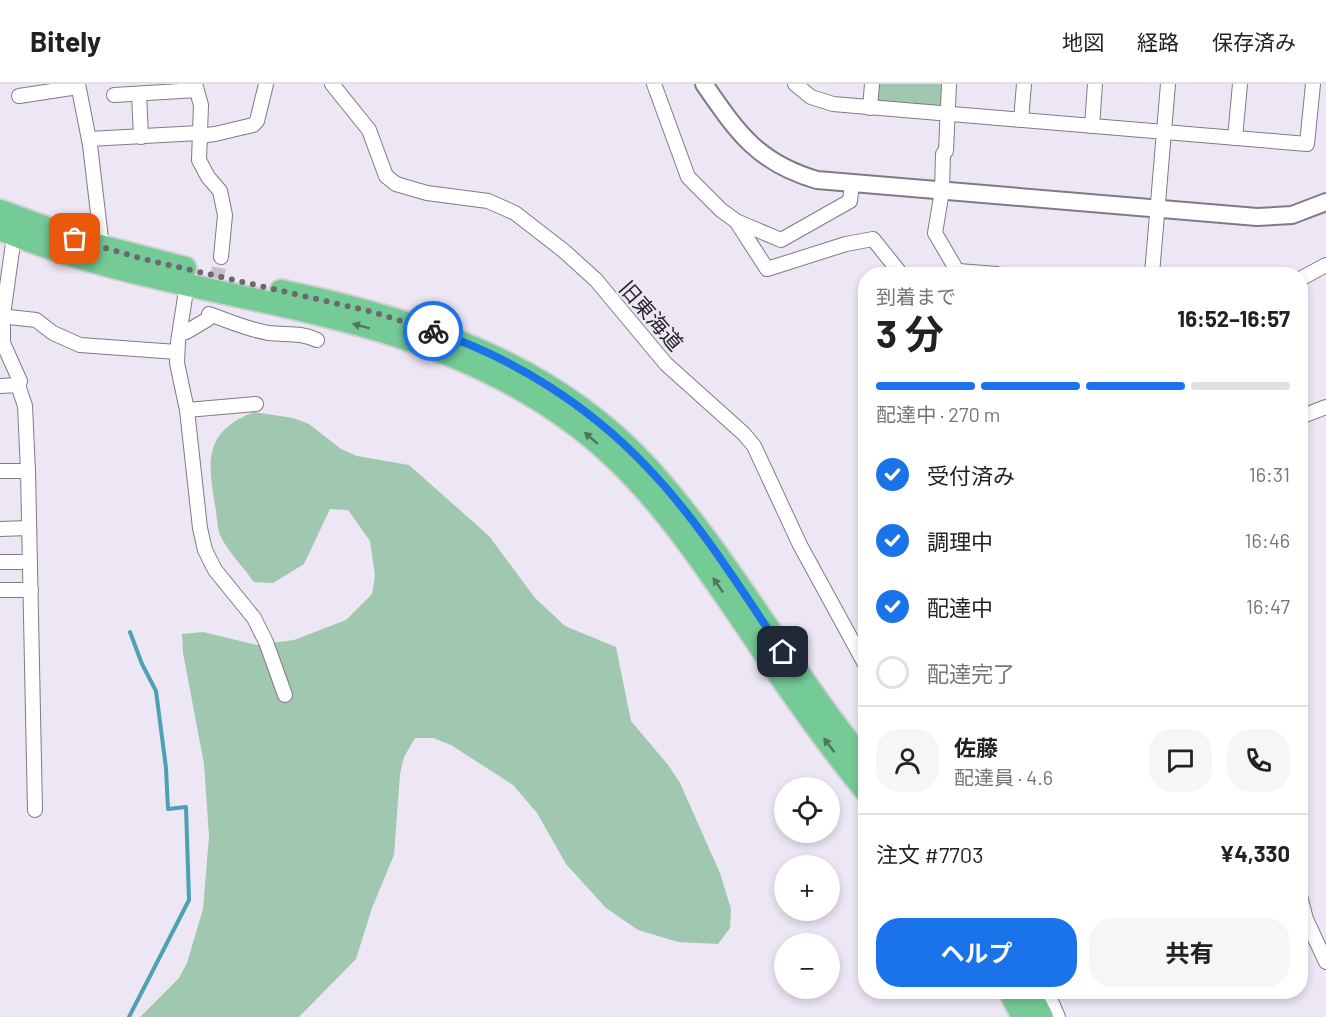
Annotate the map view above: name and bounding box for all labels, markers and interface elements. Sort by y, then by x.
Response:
text: Bitely [30,24,101,58]
text: 地図 [1062,29,1104,54]
text: 経路 [1137,29,1179,54]
text: 保存済み [1212,29,1296,54]
pin [49,213,100,264]
icon: bag [58,222,91,255]
street label: 旧東海道 [615,275,689,355]
text: 到着まで [876,284,956,308]
courier [403,301,463,361]
text: 16:52–16:57 [1177,305,1290,331]
text: 3 分 [876,309,944,356]
icon: bike [417,315,450,348]
one-way arrow [352,320,370,330]
text: 配達中 · 270 m [876,402,1000,426]
one-way arrow [584,432,599,445]
icon: check [876,458,909,491]
text: 受付済み [927,462,1015,488]
text: 16:31 [1249,462,1290,486]
icon: check [876,524,909,557]
text: 調理中 [927,528,993,554]
text: 16:46 [1245,528,1290,552]
one-way arrow [713,576,724,593]
icon: check [876,590,909,623]
text: 配達中 [927,594,993,620]
text: 16:47 [1246,594,1290,618]
pin [757,626,808,677]
icon: home [766,635,799,668]
text: 配達完了 [927,660,1015,686]
button: person [876,729,939,792]
button: chat [1149,729,1212,792]
button: phone [1227,729,1290,792]
text: 佐藤 [954,734,998,760]
one-way arrow [823,737,836,753]
text: 配達員 · 4.6 [954,765,1053,789]
map controls [774,777,840,999]
button: locate [774,777,840,843]
text: ¥4,330 [1219,840,1290,866]
text: 注文 #7703 [876,841,983,867]
button: + [774,855,840,921]
button: ヘルプ [876,918,1077,987]
button: 共有 [1089,918,1290,987]
button: − [774,933,840,999]

